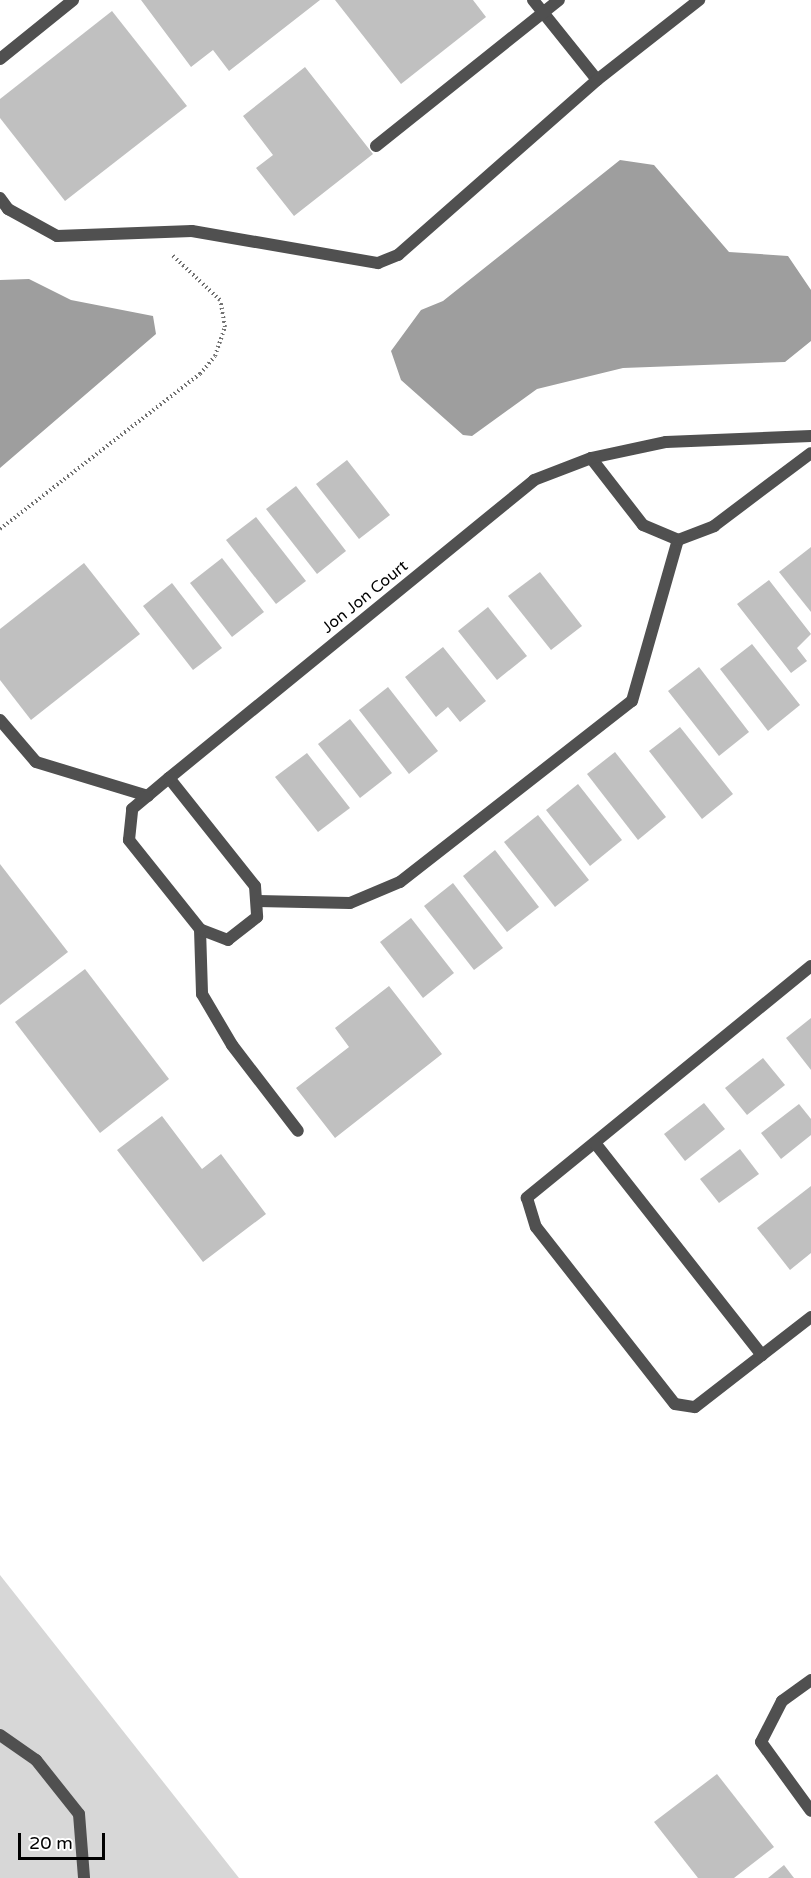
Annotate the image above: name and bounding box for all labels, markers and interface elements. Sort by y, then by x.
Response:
street label: Jon Jon Court [318,557,412,637]
scale bar [21,1821,108,1859]
text: 20 m [29,1832,73,1854]

